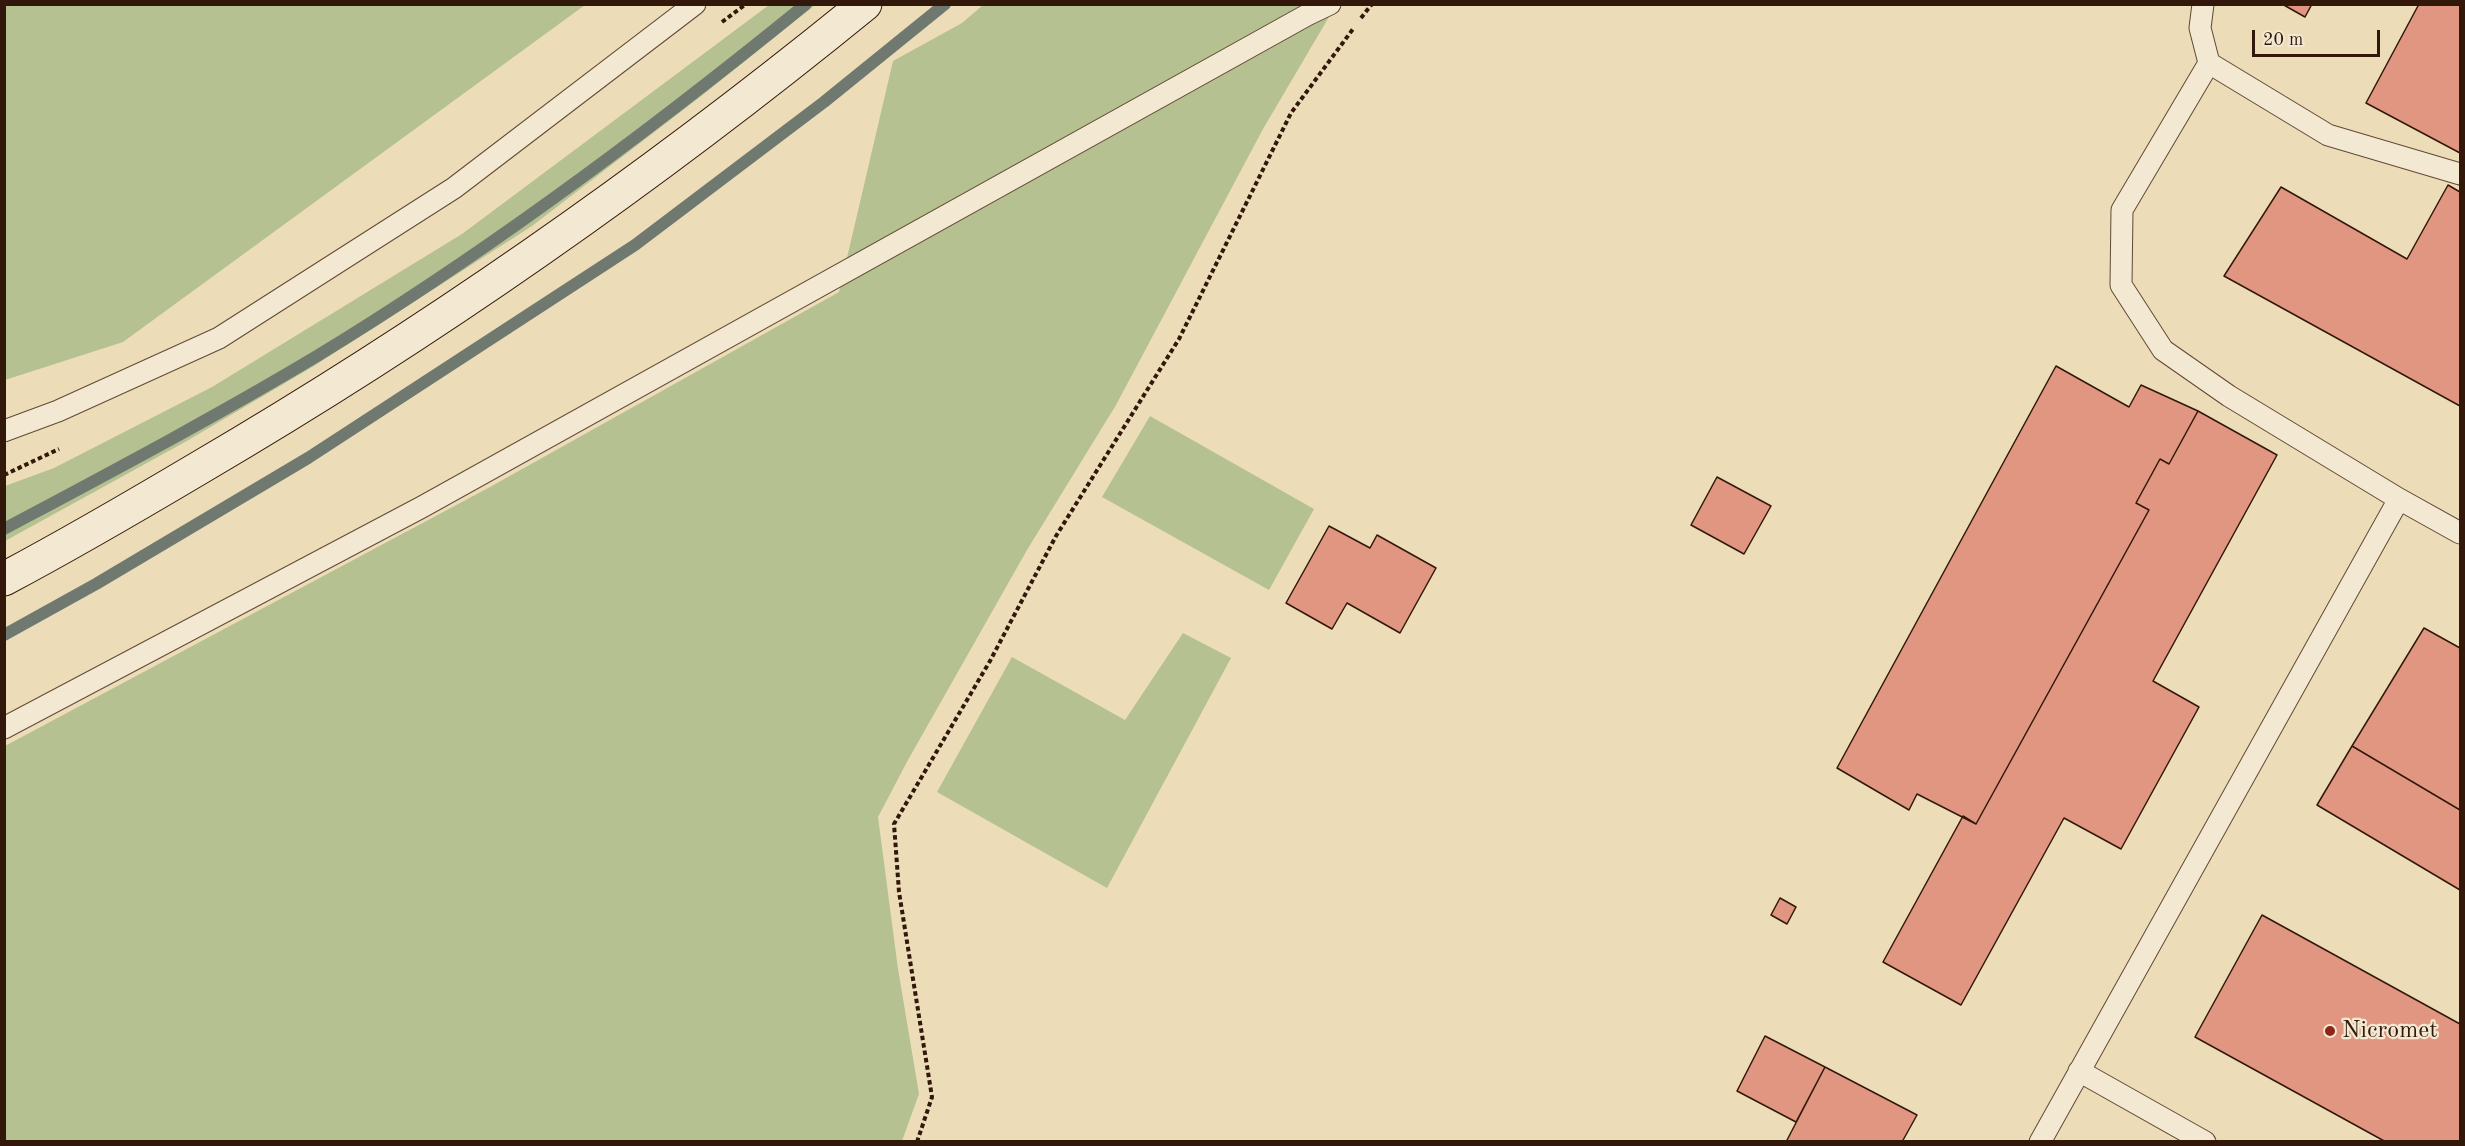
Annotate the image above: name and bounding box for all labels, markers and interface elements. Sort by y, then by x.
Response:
scale bar [2255,18,2382,56]
text: 20 m [2263,31,2303,49]
place label: Nicromet [2342,1017,2438,1045]
marker: Nicromet [2323,1024,2337,1038]

